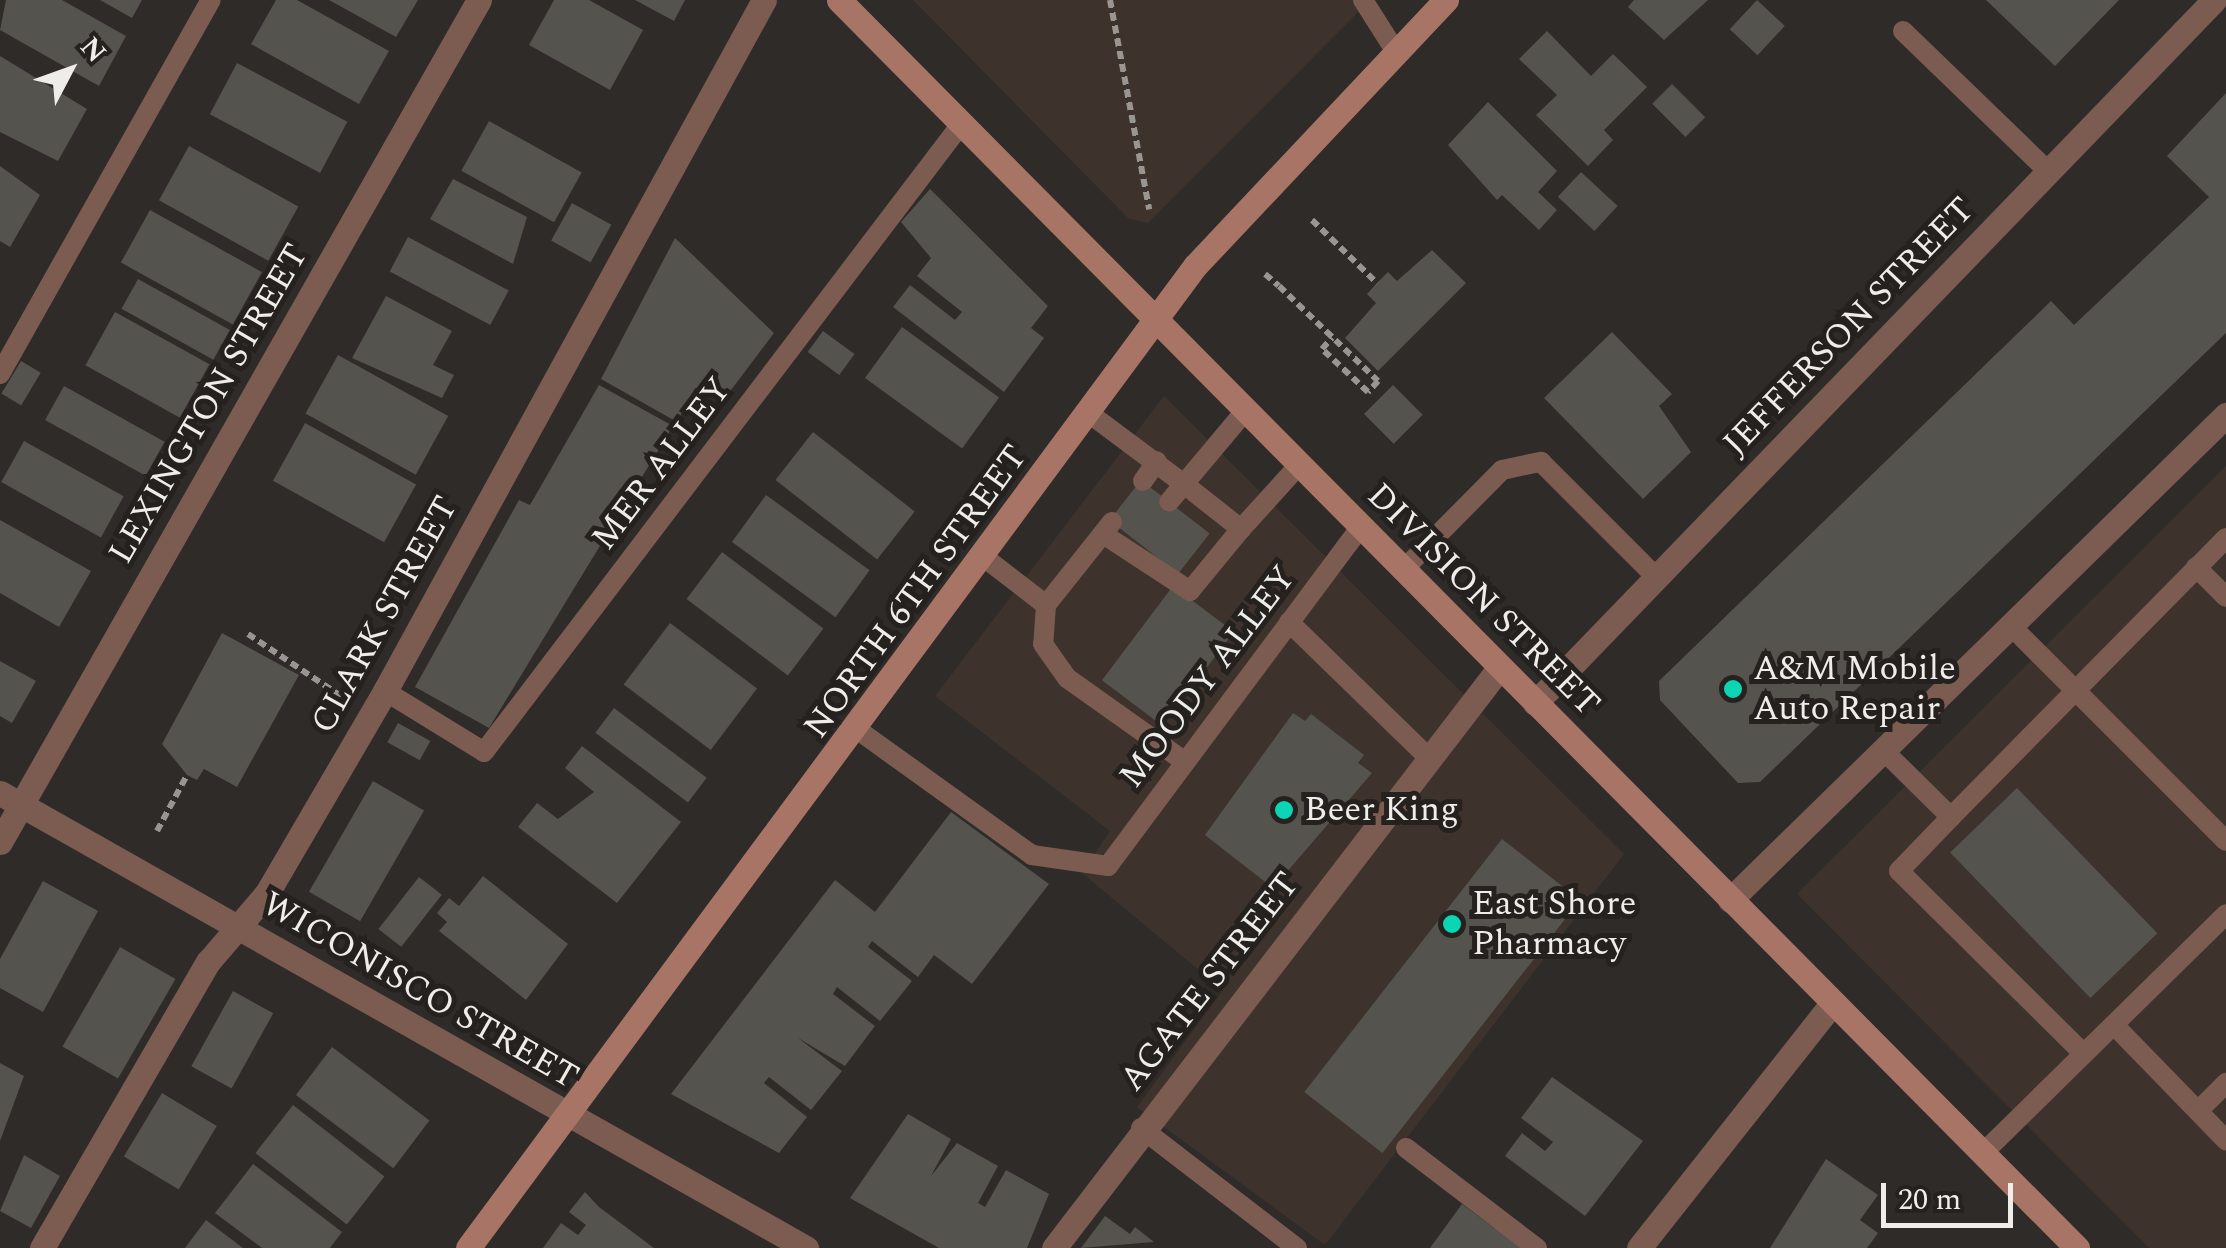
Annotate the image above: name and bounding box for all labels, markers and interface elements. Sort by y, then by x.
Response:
north arrow [20,20,120,120]
text: N [69,27,117,73]
street label: JEFFERSON STREET [1715,189,1983,465]
street label: LEXINGTON STREET [100,237,318,571]
street label: MER ALLEY [583,369,741,559]
street label: NORTH 6TH STREET [795,437,1037,747]
street label: DIVISION STREET [1358,475,1608,725]
street label: CLARK STREET [302,489,468,741]
street label: MOODY ALLEY [1111,558,1305,796]
place label: A&M Mobile Auto Repair [1753,648,1956,730]
marker: A&M Mobile Auto Repair [1722,678,1744,700]
place label: Beer King [1304,789,1459,831]
marker: Beer King [1273,799,1295,821]
street label: AGATE STREET [1111,864,1309,1100]
street label: WICONISCO STREET [254,883,586,1099]
place label: East Shore Pharmacy [1472,883,1637,965]
marker: East Shore Pharmacy [1441,913,1463,935]
scale bar [1886,1163,2018,1225]
text: 20 m [1898,1177,1961,1223]

